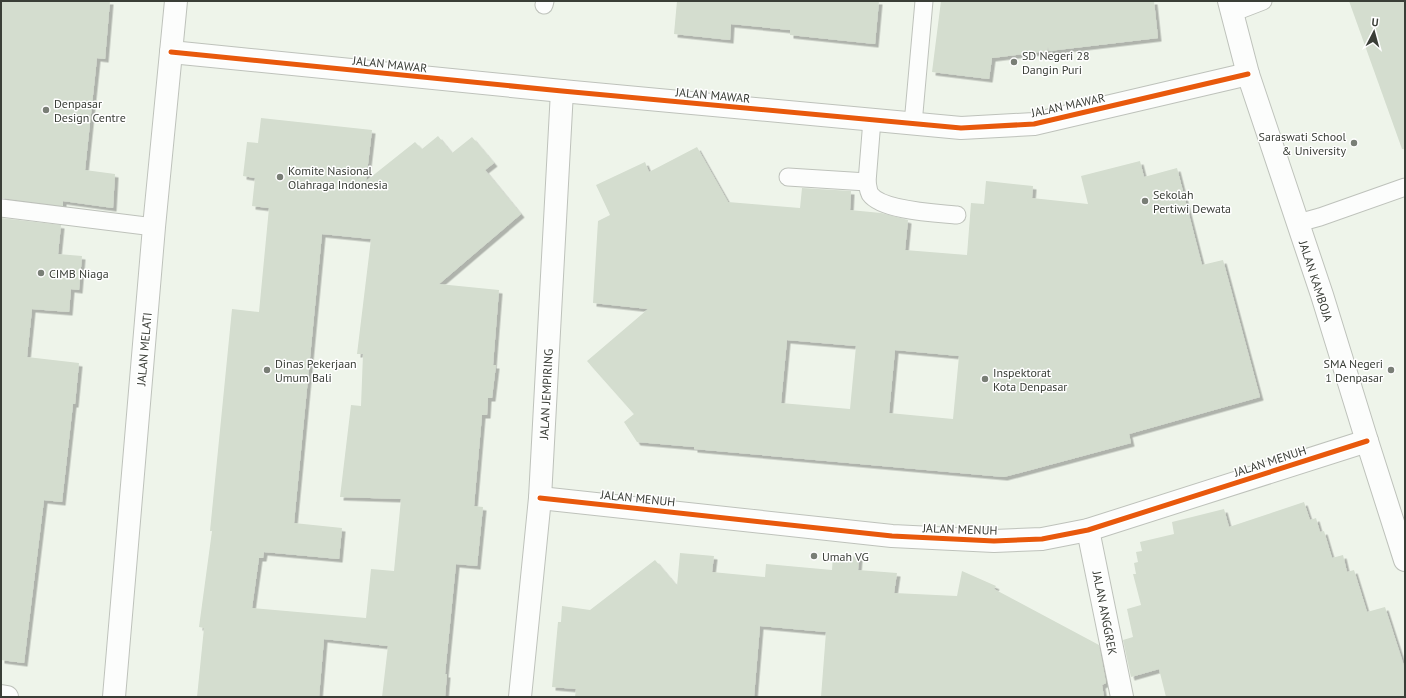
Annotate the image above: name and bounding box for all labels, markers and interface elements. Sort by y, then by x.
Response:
north arrow [1354,12,1394,52]
text: U [1371,15,1379,29]
place label: SD Negeri 28 Dangin Puri [1022,48,1090,77]
street label: JALAN MAWAR [351,53,428,75]
marker: SD Negeri 28 Dangin Puri [1009,57,1019,67]
street label: JALAN MAWAR [674,84,751,106]
street label: JALAN MAWAR [1029,90,1106,120]
place label: Denpasar Design Centre [54,96,126,125]
marker: Denpasar Design Centre [41,105,51,115]
place label: Saraswati School & University [1259,129,1346,158]
marker: Saraswati School & University [1349,138,1359,148]
place label: Komite Nasional Olahraga Indonesia [288,163,388,192]
marker: Komite Nasional Olahraga Indonesia [275,172,285,182]
place label: Sekolah Pertiwi Dewata [1153,187,1231,216]
marker: Sekolah Pertiwi Dewata [1140,196,1150,206]
street label: JALAN KAMBOJA [1296,238,1336,323]
place label: CIMB Niaga [49,266,109,281]
marker: CIMB Niaga [36,268,46,278]
street label: JALAN MELATI [133,312,155,387]
street label: JALAN JEMPIRING [536,348,556,441]
place label: Dinas Pekerjaan Umum Bali [275,356,357,385]
place label: SMA Negeri 1 Denpasar [1324,356,1383,385]
marker: Dinas Pekerjaan Umum Bali [262,365,272,375]
place label: Inspektorat Kota Denpasar [993,365,1067,394]
marker: SMA Negeri 1 Denpasar [1386,365,1396,375]
marker: Inspektorat Kota Denpasar [980,374,990,384]
street label: JALAN MENUH [1231,442,1308,480]
street label: JALAN MENUH [599,487,676,509]
street label: JALAN MENUH [921,520,998,538]
place label: Umah VG [822,549,869,564]
marker: Umah VG [809,551,819,561]
street label: JALAN ANGGREK [1089,569,1121,656]

